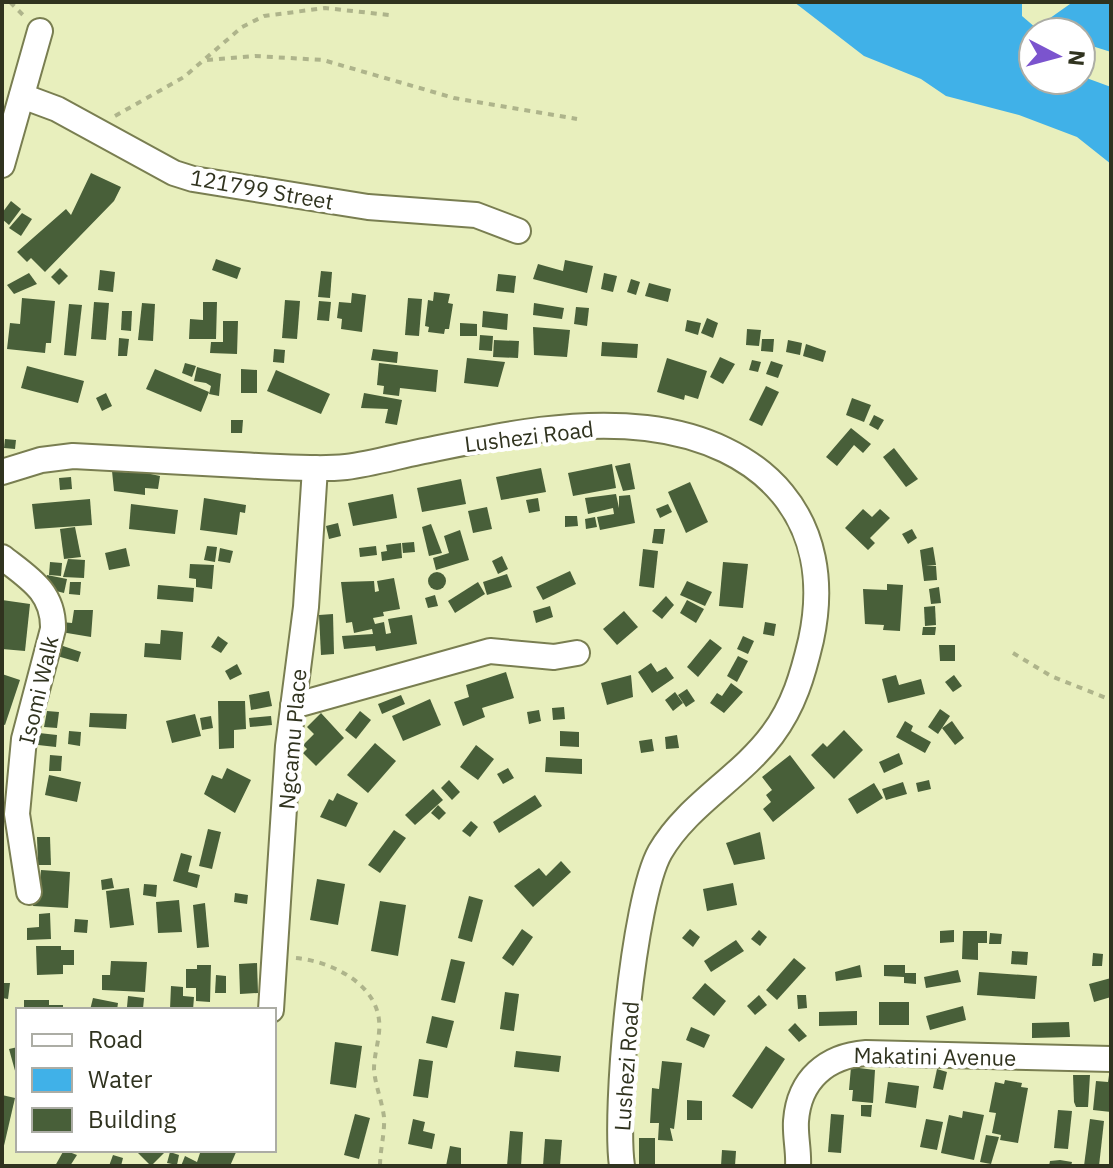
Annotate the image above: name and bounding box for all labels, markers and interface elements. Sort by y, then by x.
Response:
north arrow [1017,16,1097,96]
text: N [1062,49,1093,68]
street label: 121799 Street [188,162,336,216]
street label: Lushezi Road [463,414,595,458]
street label: Isomi Walk [11,633,65,747]
street label: Ngcamu Place [271,668,313,810]
street label: Lushezi Road [607,1000,645,1132]
legend [16,1008,276,1152]
text: Road [88,1023,143,1055]
street label: Makatini Avenue [853,1040,1017,1072]
text: Water [88,1063,152,1095]
text: Building [88,1103,176,1135]

